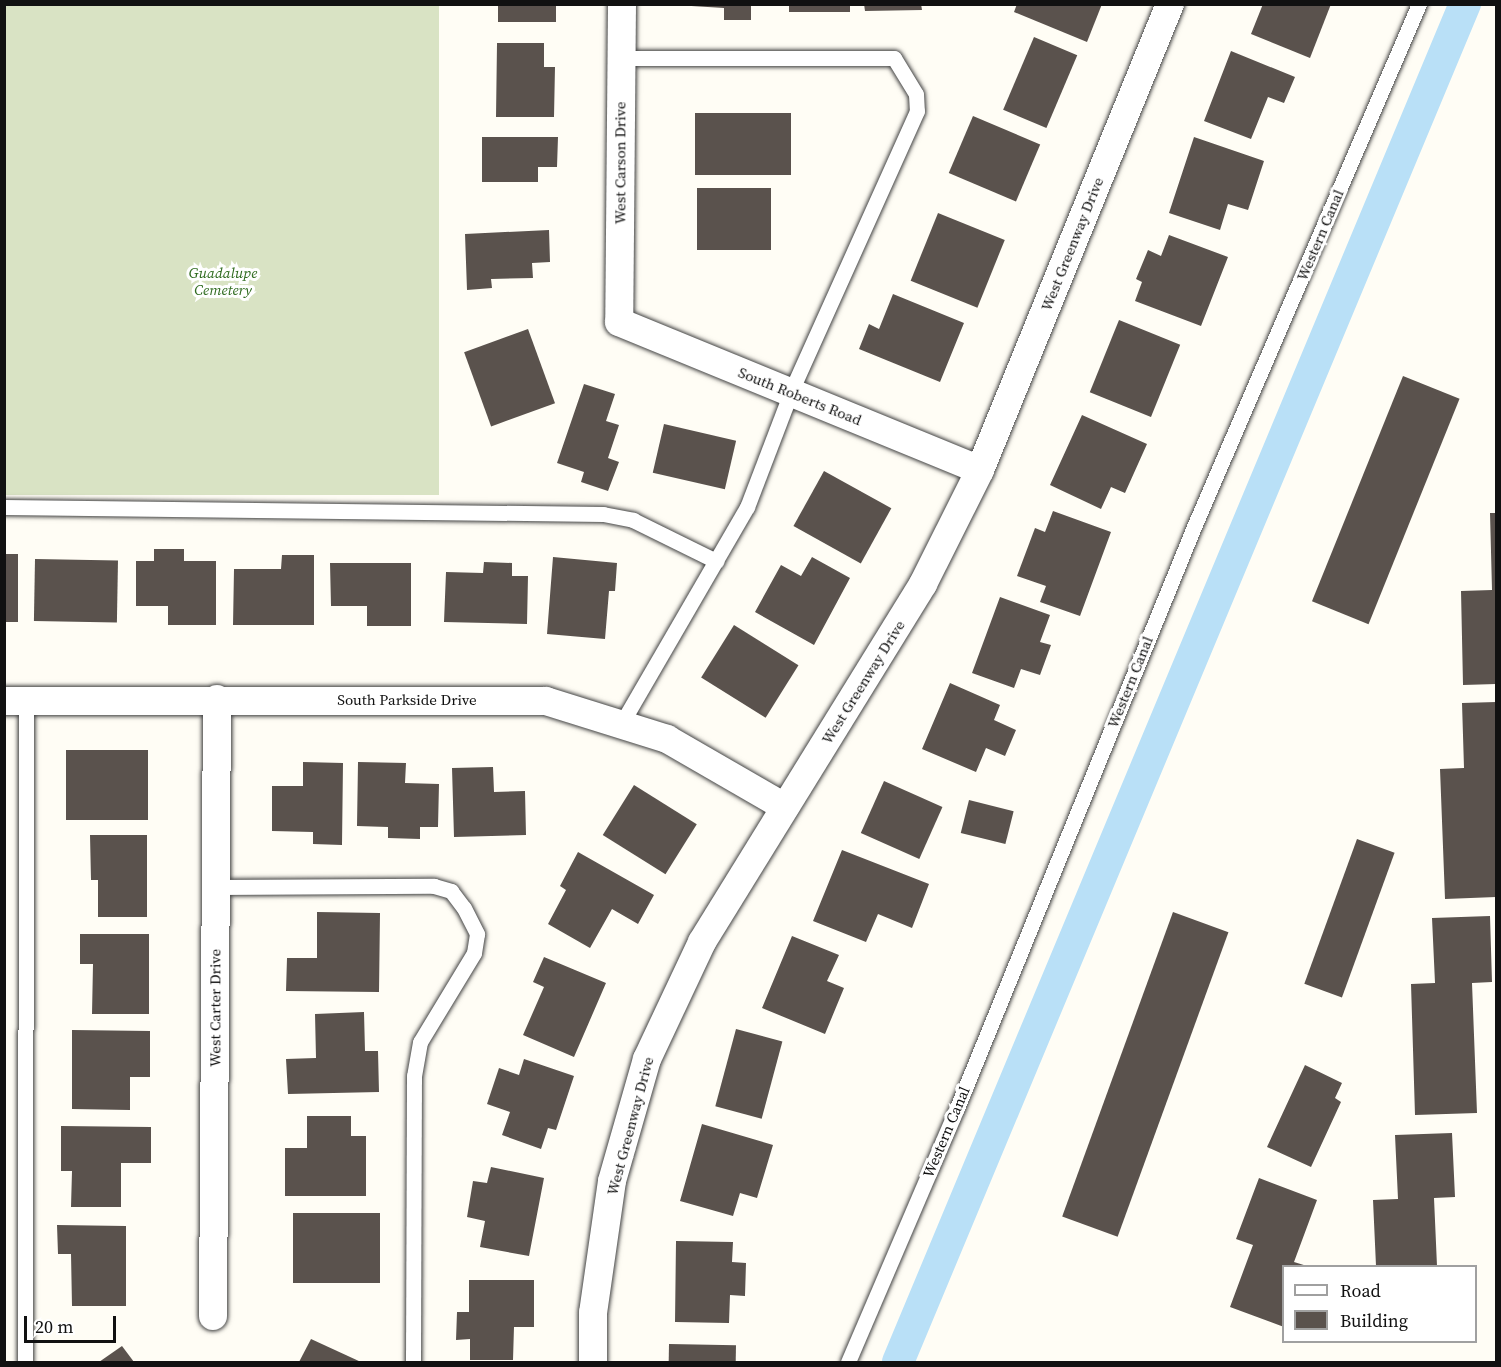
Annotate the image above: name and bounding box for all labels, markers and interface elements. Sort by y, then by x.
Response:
street label: West Carson Drive [611,102,629,224]
street label: West Greenway Drive [1037,175,1107,313]
street label: Western Canal [1293,187,1347,283]
park label: Guadalupe Cemetery [189,263,257,298]
street label: South Roberts Road [736,363,864,429]
street label: West Greenway Drive [818,617,908,747]
street label: Western Canal [1103,634,1157,730]
street label: South Parkside Drive [337,691,477,709]
street label: West Carter Drive [206,949,224,1067]
street label: West Greenway Drive [603,1055,657,1197]
street label: Western Canal [919,1084,973,1180]
legend [1282,1265,1477,1343]
text: Road [1340,1278,1381,1303]
scale bar [27,1304,118,1342]
text: Building [1340,1308,1408,1333]
text: 20 m [35,1314,73,1339]

